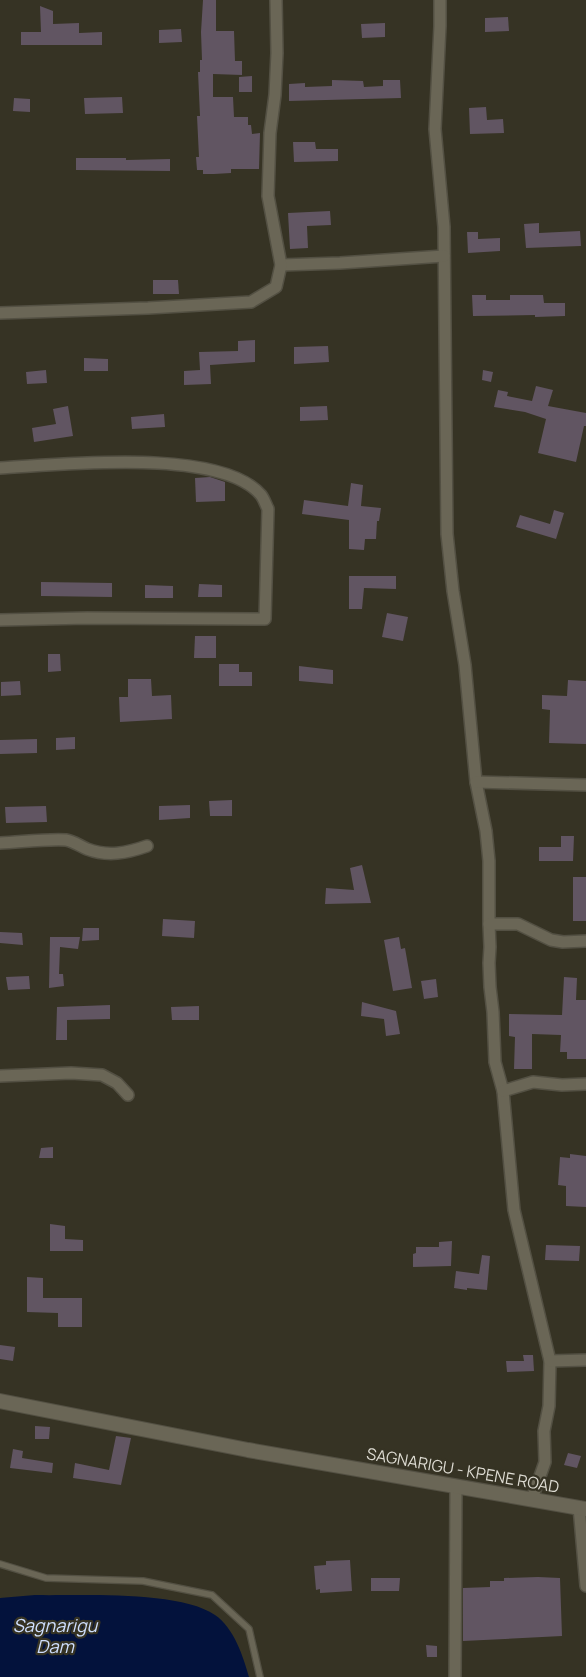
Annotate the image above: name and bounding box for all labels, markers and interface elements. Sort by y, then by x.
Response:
street label: SAGNARIGU - KPENE ROAD [365,1442,561,1498]
water label: Sagnarigu Dam [13,1613,99,1658]

